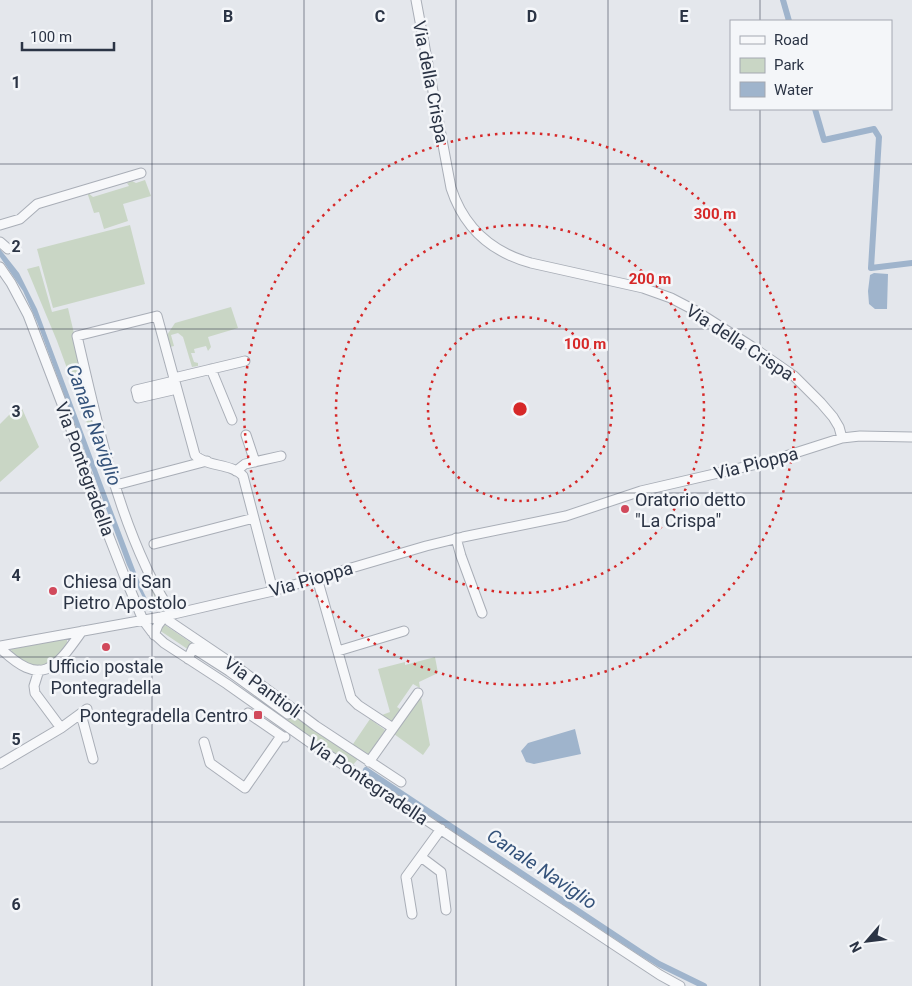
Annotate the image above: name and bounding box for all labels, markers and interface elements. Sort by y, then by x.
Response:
text: B [223,7,233,26]
text: C [375,7,385,26]
text: D [527,7,537,26]
text: E [680,7,689,26]
street label: Via della Crispa [409,19,453,145]
scale bar [22,20,115,52]
legend [730,20,892,110]
text: 100 m [30,28,72,46]
text: Road [774,31,808,49]
text: Park [774,56,805,74]
text: 1 [11,73,21,92]
text: Water [774,81,813,99]
text: 300 m [694,205,736,223]
text: 2 [11,237,21,256]
text: 200 m [629,270,671,288]
street label: Via della Crispa [682,299,798,385]
text: 100 m [564,335,606,353]
water label: Canale Naviglio [61,361,127,489]
street label: Via Pontegradella [51,399,119,539]
centre of rings [511,400,529,418]
text: 3 [11,402,21,421]
street label: Via Pioppa [712,442,800,484]
place label: Oratorio detto "La Crispa" [635,489,746,531]
marker: Oratorio detto "La Crispa" [619,503,631,515]
street label: Via Pioppa [267,557,355,601]
text: 4 [11,566,21,585]
place label: Chiesa di San Pietro Apostolo [63,571,187,613]
marker: Chiesa di San Pietro Apostolo [47,585,59,597]
marker: Ufficio postale Pontegradella [100,641,112,653]
street label: Via Pantioli [220,652,306,722]
place label: Ufficio postale Pontegradella [49,656,163,698]
place label: Pontegradella Centro [79,705,248,726]
marker: Pontegradella Centro [252,709,264,721]
text: 5 [11,730,21,749]
street label: Via Pontegradella [304,733,432,829]
water label: Canale Naviglio [483,824,601,914]
text: 6 [11,895,21,914]
north arrow [842,916,892,966]
text: N [846,939,865,955]

